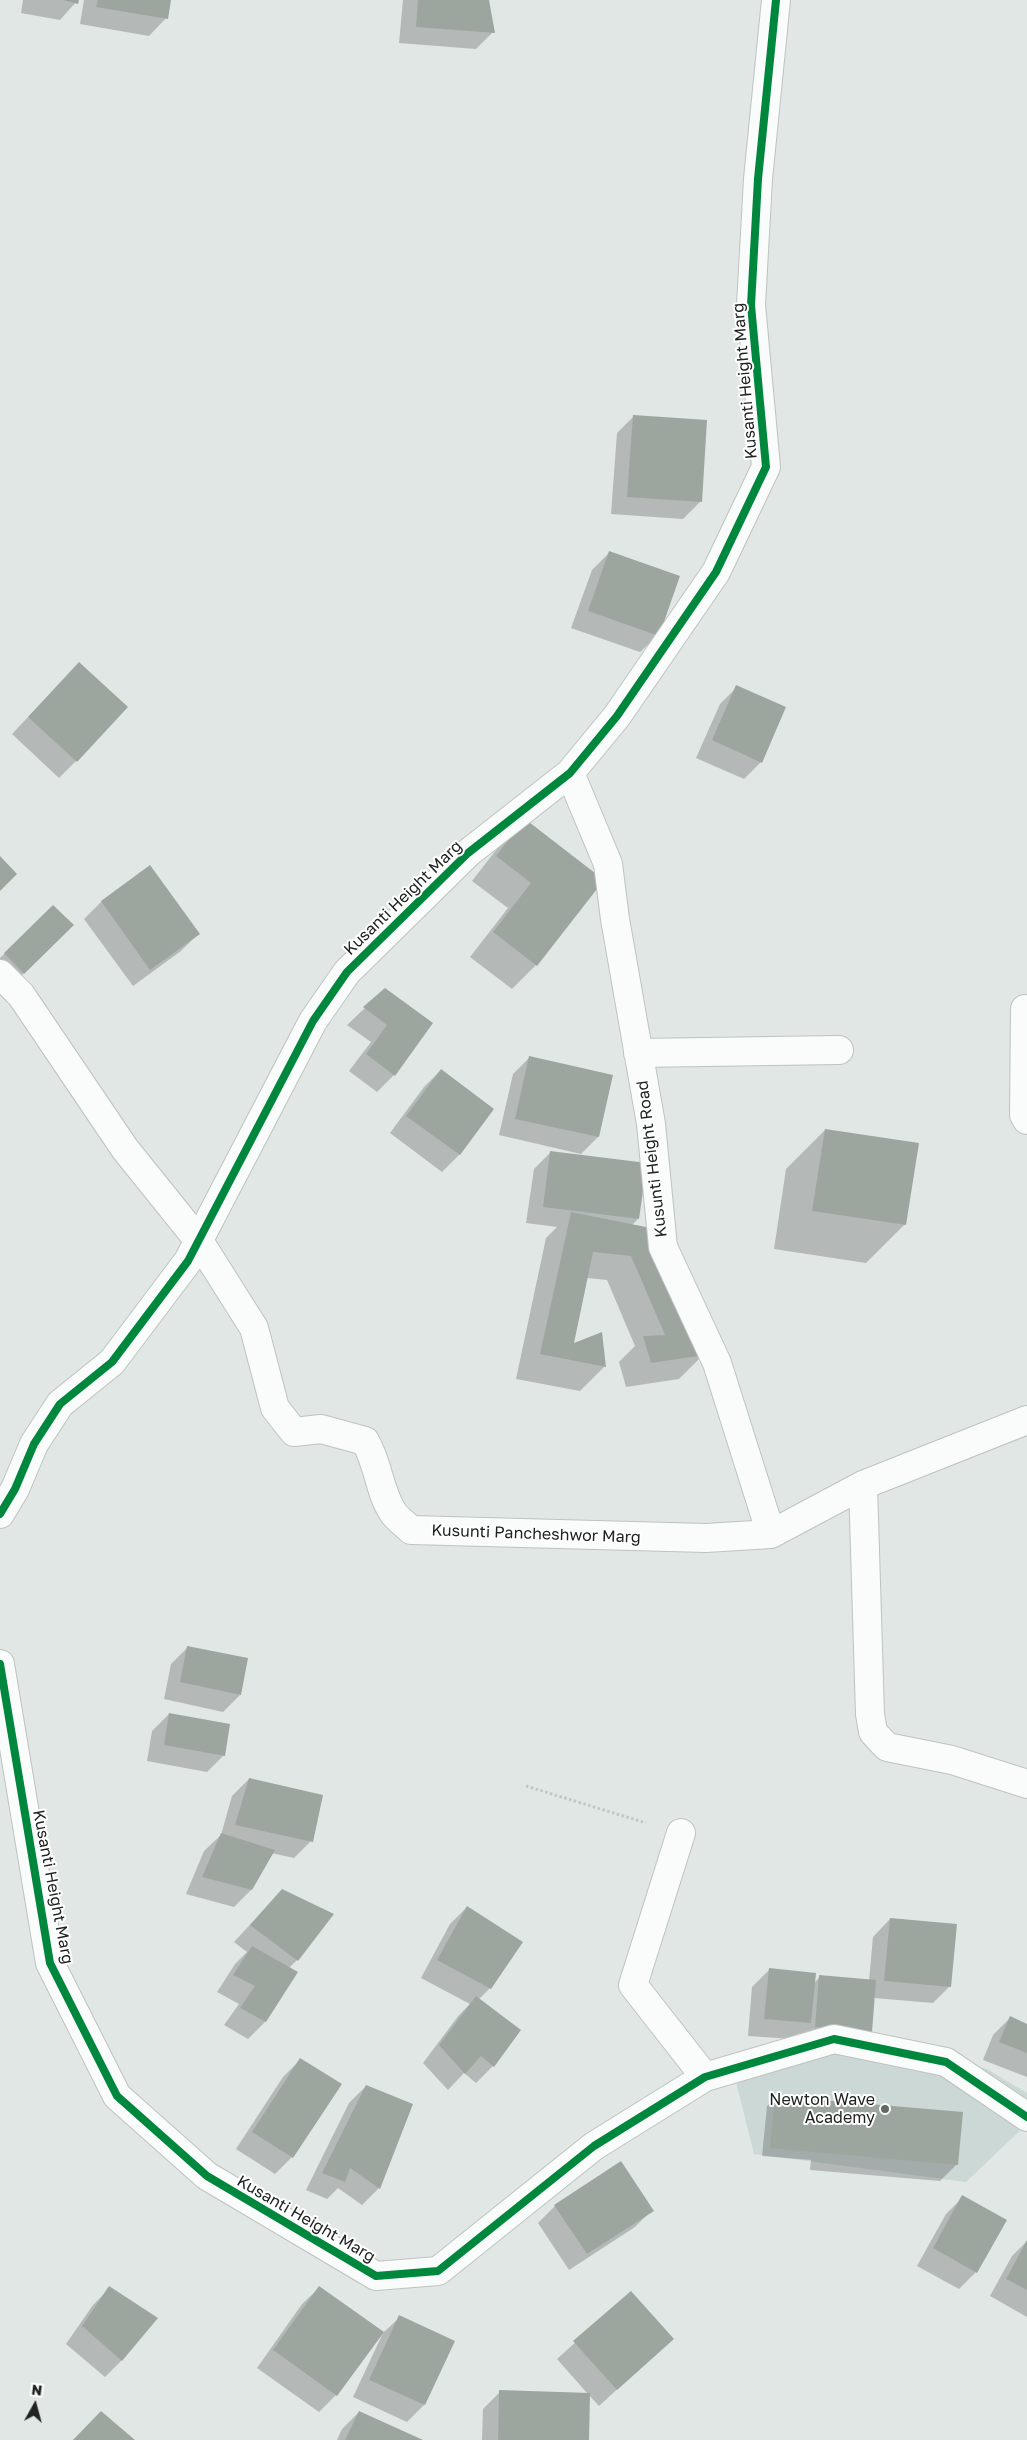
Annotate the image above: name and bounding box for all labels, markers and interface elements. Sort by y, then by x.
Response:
street label: Kusanti Height Marg [729,302,761,460]
street label: Kusanti Height Marg [340,837,466,959]
street label: Kusunti Height Road [633,1080,671,1238]
street label: Kusunti Pancheshwor Marg [431,1521,641,1547]
street label: Kusanti Height Marg [29,1808,77,1966]
place label: Newton Wave Academy [769,2090,875,2128]
marker: Newton Wave Academy [879,2103,891,2115]
street label: Kusanti Height Marg [233,2172,379,2266]
north arrow [10,2380,60,2430]
text: N [31,2381,43,2399]

